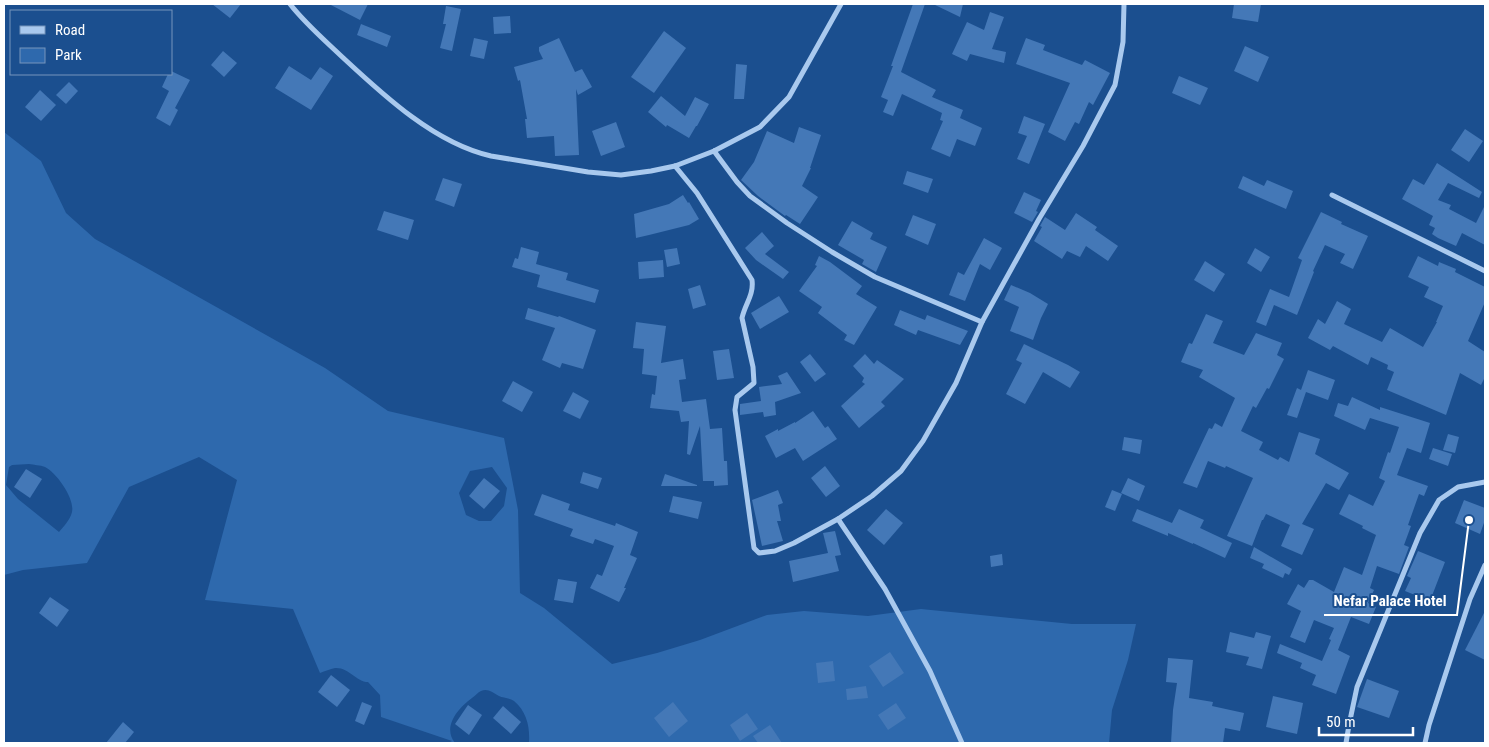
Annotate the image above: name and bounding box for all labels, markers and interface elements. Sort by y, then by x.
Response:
legend [10,10,172,75]
text: Road [55,21,85,39]
text: Park [55,46,82,64]
callout: Nefar Palace Hotel [1324,585,1457,615]
text: Nefar Palace Hotel [1334,592,1446,610]
scale bar [1319,704,1413,736]
text: 50 m [1326,713,1356,731]

